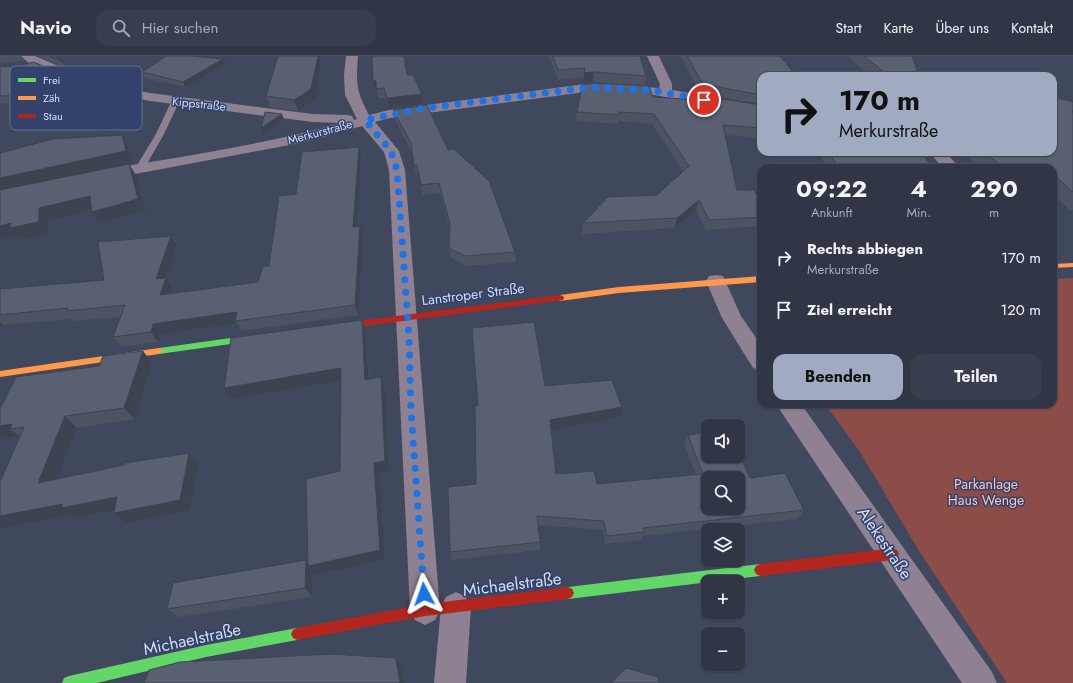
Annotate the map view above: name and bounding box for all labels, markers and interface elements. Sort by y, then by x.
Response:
search box [96,10,376,46]
text: Navio [20,14,72,41]
icon: search [110,17,132,39]
text: Hier suchen [142,17,218,39]
text: Start [836,18,862,38]
text: Karte [884,18,914,38]
text: Über uns [936,18,989,38]
text: Kontakt [1011,18,1053,38]
legend [10,66,142,130]
text: Frei [43,72,61,88]
text: 170 m [839,80,920,121]
pin [687,83,721,117]
icon: right [773,88,825,140]
icon: arrive [693,89,715,111]
text: Zäh [43,90,60,106]
street label: Kippstraße [171,92,227,116]
text: Stau [43,108,63,124]
street label: Merkurstraße [286,115,354,149]
text: Merkurstraße [839,118,938,144]
text: 09:22 [796,171,867,206]
text: 4 [910,171,927,206]
text: 290 [970,171,1018,206]
text: Ankunft [811,203,852,222]
text: Min. [906,203,931,222]
text: m [989,203,999,222]
text: Rechts abbiegen [807,238,923,260]
icon: right [773,247,795,269]
text: 170 m [1001,247,1041,269]
text: Merkurstraße [807,260,879,279]
street label: Lanstroper Straße [420,278,526,310]
icon: arrive [773,299,795,321]
text: Ziel erreicht [807,299,892,321]
text: 120 m [1001,299,1041,321]
button: Beenden [773,354,903,400]
button: Teilen [911,354,1041,400]
map controls [701,419,745,671]
button: sound [701,419,745,463]
button: search [701,471,745,515]
park label: Parkanlage Haus Wenge [948,474,1024,510]
street label: Alekestraße [852,502,918,584]
button: layers [701,523,745,567]
street label: Michaelstraße [461,566,563,602]
position arrow [403,573,445,615]
button: + [701,575,745,619]
street label: Michaelstraße [141,617,243,661]
button: − [701,627,745,671]

